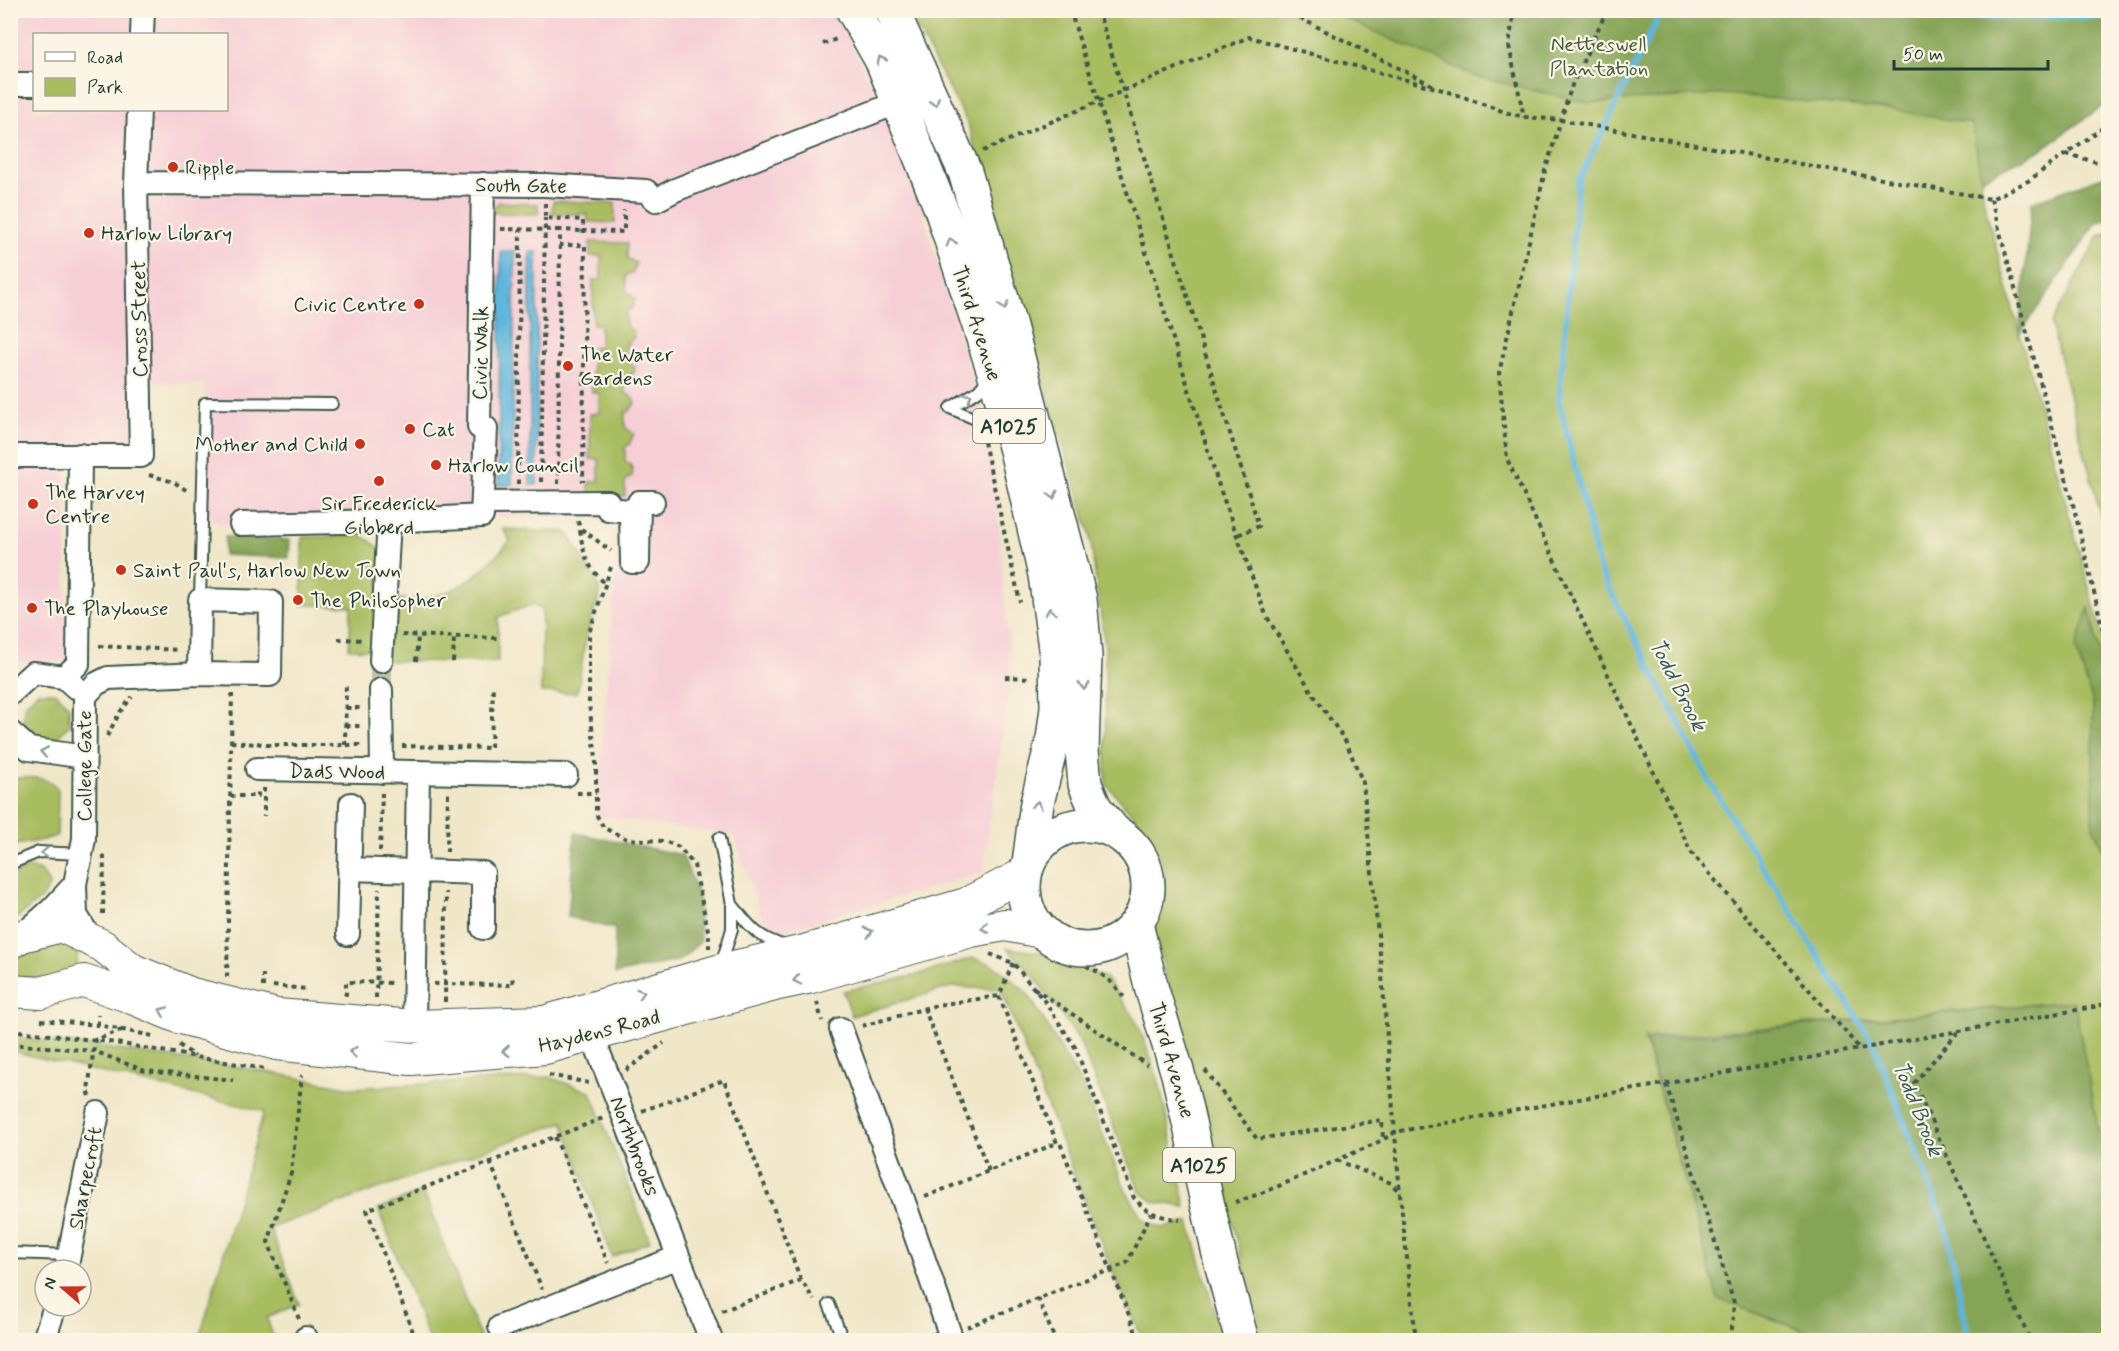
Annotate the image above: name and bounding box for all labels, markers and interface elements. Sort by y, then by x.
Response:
park label: Netteswell Plantation [1550,31,1648,83]
legend [33,33,228,111]
scale bar [1894,33,2048,71]
text: 50 m [1903,43,1943,67]
text: Road [87,46,123,70]
one-way arrow [876,56,888,67]
text: Park [87,76,123,100]
one-way arrow [928,95,940,106]
place label: Ripple [185,154,234,182]
marker: Ripple [166,160,180,174]
street label: South Gate [475,171,567,201]
place label: Harlow Library [101,220,232,248]
marker: Harlow Library [82,226,96,240]
one-way arrow [946,237,958,248]
street label: Cross Street [125,260,155,378]
street label: Third Avenue [944,262,1008,385]
place label: Civic Centre [293,291,407,319]
marker: Civic Centre [412,297,426,311]
one-way arrow [997,300,1009,311]
street label: Civic Walk [466,306,496,400]
place label: The Water Gardens [580,341,674,393]
marker: The Water Gardens [561,359,575,373]
one-way arrow [961,393,972,404]
road number: A1025 [973,409,1045,443]
place label: Cat [422,416,455,444]
marker: Cat [403,422,417,436]
place label: Mother and Child [195,431,348,459]
marker: Mother and Child [353,437,367,451]
place label: Harlow Council [448,452,579,480]
marker: Harlow Council [429,458,443,472]
marker: Sir Frederick Gibberd [372,474,386,488]
place label: The Harvey Centre [45,479,145,531]
one-way arrow [1046,489,1058,499]
place label: Sir Frederick Gibberd [321,490,437,542]
marker: The Harvey Centre [26,497,40,511]
place label: Saint Paul's, Harlow New Town [133,557,401,585]
marker: Saint Paul's, Harlow New Town [114,563,128,577]
place label: The Philosopher [310,587,446,615]
marker: The Philosopher [291,593,305,607]
place label: The Playhouse [44,595,168,623]
marker: The Playhouse [25,601,39,615]
one-way arrow [1044,608,1056,617]
water label: Todd Brook [1642,634,1713,738]
one-way arrow [1078,681,1090,690]
street label: College Gate [71,710,99,822]
one-way arrow [40,746,50,759]
street label: Dads Wood [289,757,385,787]
one-way arrow [1030,800,1043,810]
one-way arrow [40,847,49,860]
one-way arrow [980,922,989,934]
one-way arrow [863,927,874,939]
one-way arrow [792,973,802,986]
one-way arrow [635,988,646,1000]
street label: Third Avenue [1141,999,1201,1122]
street label: Haydens Road [535,1003,663,1061]
one-way arrow [159,1006,170,1018]
one-way arrow [501,1044,510,1057]
one-way arrow [348,1046,358,1059]
water label: Todd Brook [1885,1057,1950,1162]
street label: Northbrooks [602,1092,666,1200]
street label: Sharpecroft [62,1124,110,1232]
road number: A1025 [1163,1148,1235,1182]
north arrow [33,1258,93,1318]
text: N [39,1275,62,1292]

